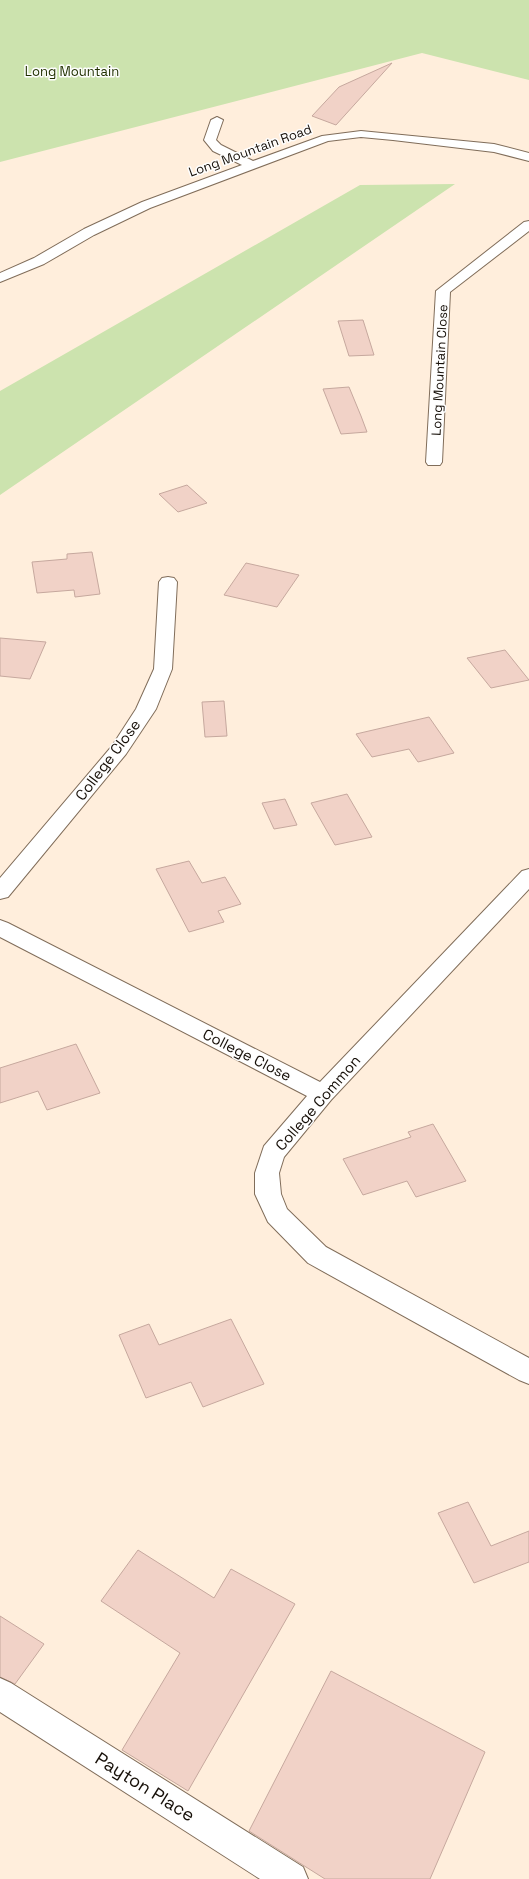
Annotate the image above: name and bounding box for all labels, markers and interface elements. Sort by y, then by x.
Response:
park label: Long Mountain [25,63,119,80]
street label: Long Mountain Road [186,120,314,181]
street label: Long Mountain Close [428,304,451,436]
street label: College Close [71,715,144,804]
street label: College Close [200,1024,295,1085]
street label: College Common [271,1051,364,1154]
street label: Payton Place [91,1747,199,1826]

